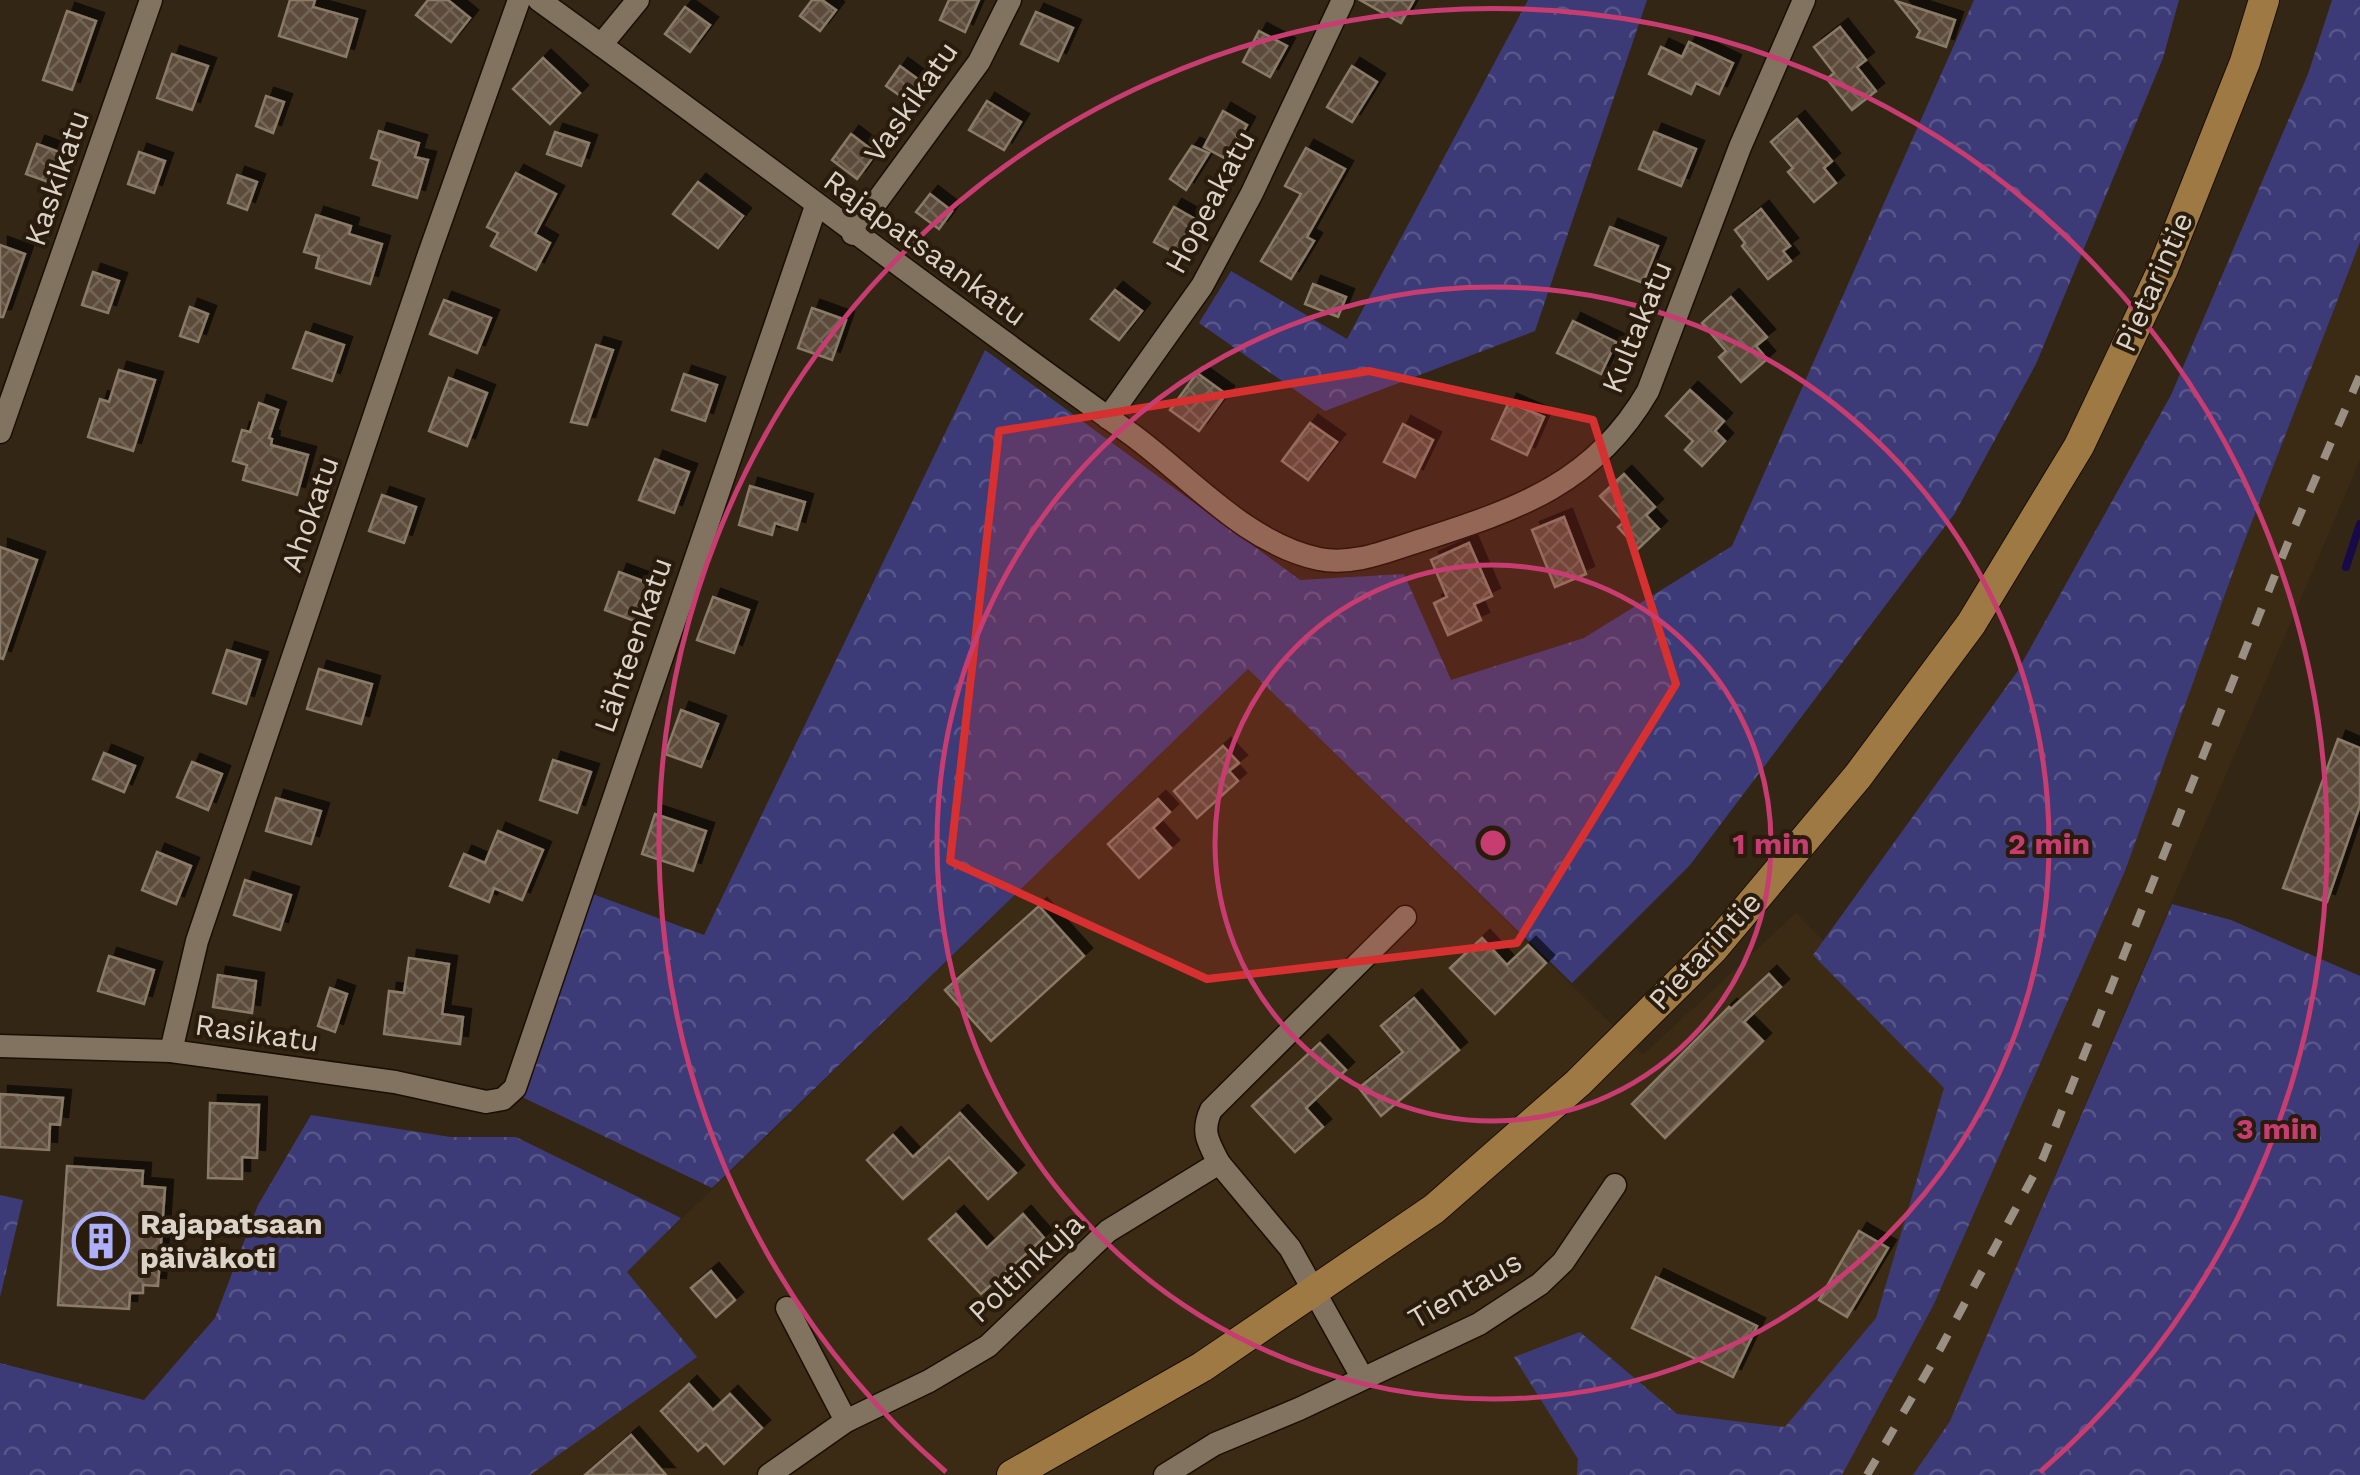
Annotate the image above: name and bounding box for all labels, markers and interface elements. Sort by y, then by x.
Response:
street label: Vaskikatu [856,35,965,169]
street label: Kaskikatu [17,105,96,250]
street label: Hopeakatu [1157,124,1262,279]
street label: Rajapatsaankatu [817,162,1034,333]
street label: Pietarintie [2107,207,2200,357]
street label: Kultakatu [1594,255,1679,398]
street label: Ahokatu [273,451,346,577]
street label: Lähteenkatu [586,553,679,737]
centre of rings [1475,825,1511,861]
text: 1 min [1732,826,1810,861]
text: 2 min [2008,826,2090,861]
street label: Pietarintie [1641,884,1768,1017]
street label: Rasikatu [193,1006,321,1059]
text: 3 min [2236,1111,2318,1146]
place label: Rajapatsaan päiväkoti [140,1206,323,1275]
street label: Poltinkuja [961,1206,1090,1330]
building icon: Rajapatsaan päiväkoti [71,1211,131,1271]
street label: Tientaus [1402,1243,1528,1336]

